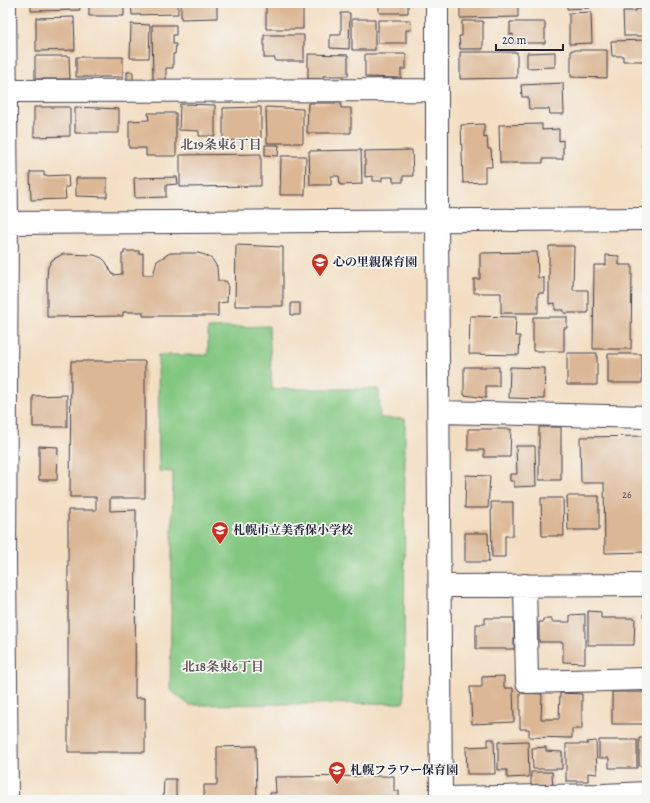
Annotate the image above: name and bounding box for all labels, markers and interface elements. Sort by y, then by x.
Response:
scale bar [496,26,563,52]
text: 20 m [502,32,526,48]
district label: 北19条東6丁目 [180,136,262,153]
school or university icon: 心の里親保育園 [310,252,330,277]
place label: 心の里親保育園 [333,254,417,270]
house number: 26 [622,488,632,501]
school or university icon: 札幌市立美香保小学校 [210,520,230,545]
place label: 札幌市立美香保小学校 [233,522,353,538]
district label: 北18条東6丁目 [182,658,264,675]
school or university icon: 札幌フラワー保育園 [327,760,347,785]
place label: 札幌フラワー保育園 [350,762,458,778]

